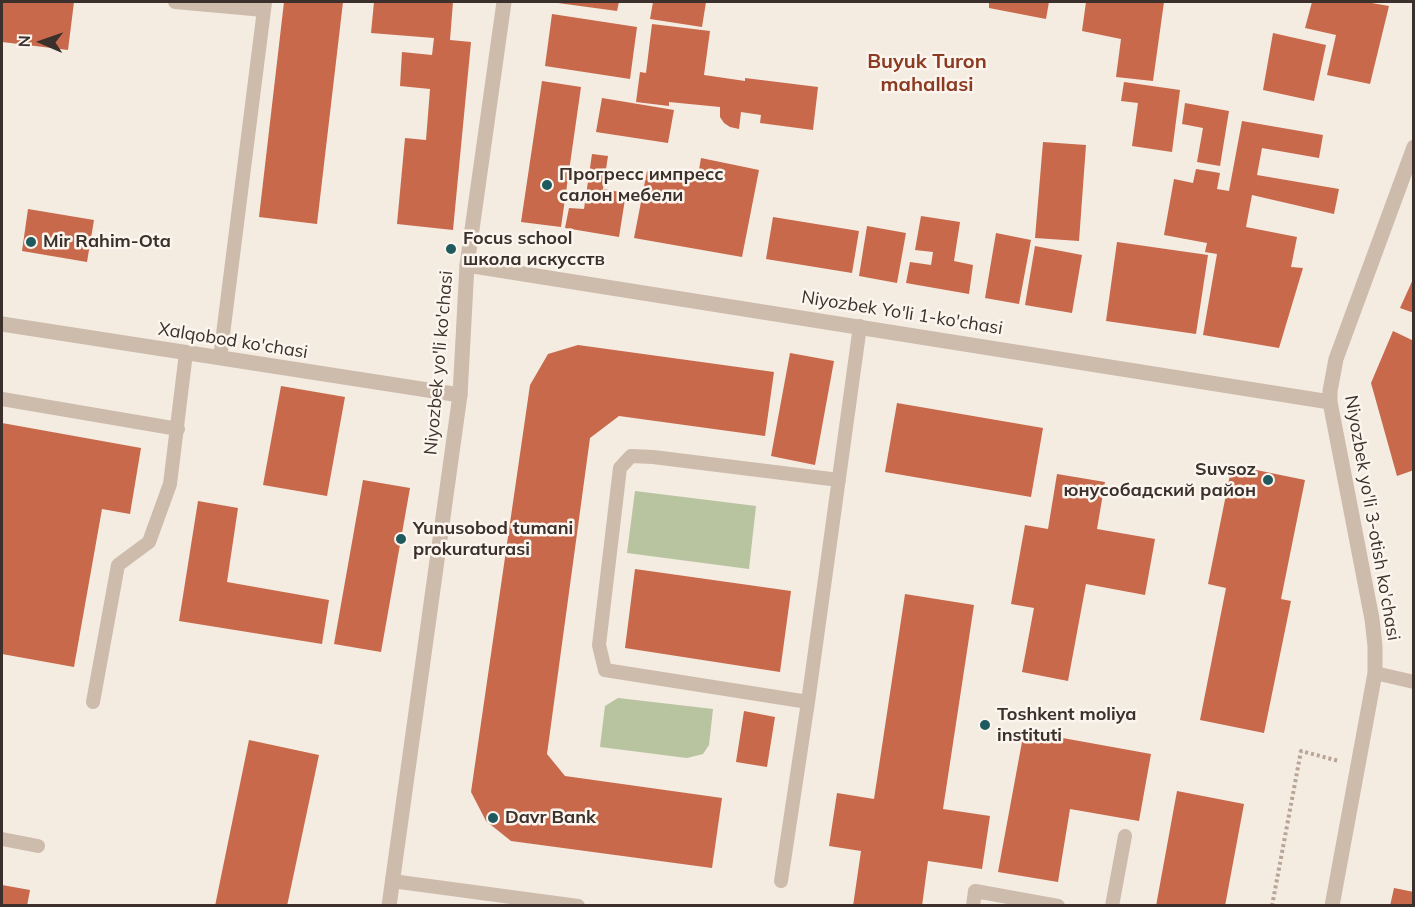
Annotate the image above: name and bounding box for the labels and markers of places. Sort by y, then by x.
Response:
place label: Прогресс импресс салон мебели [559,164,724,207]
marker: Прогресс импресс салон мебели [540,178,554,192]
place label: Focus school школа искусств [463,228,605,270]
place label: Mir Rahim-Ota [43,231,171,253]
marker: Mir Rahim-Ota [24,235,38,249]
marker: Focus school школа искусств [444,242,458,256]
place label: Suvsoz юнусобадский район [1063,459,1256,502]
marker: Suvsoz юнусобадский район [1261,473,1275,487]
place label: Yunusobod tumani prokuraturasi [413,518,573,560]
marker: Yunusobod tumani prokuraturasi [394,532,408,546]
place label: Toshkent moliya instituti [997,704,1136,746]
marker: Toshkent moliya instituti [978,718,992,732]
place label: Davr Bank [505,807,596,829]
marker: Davr Bank [486,811,500,825]

